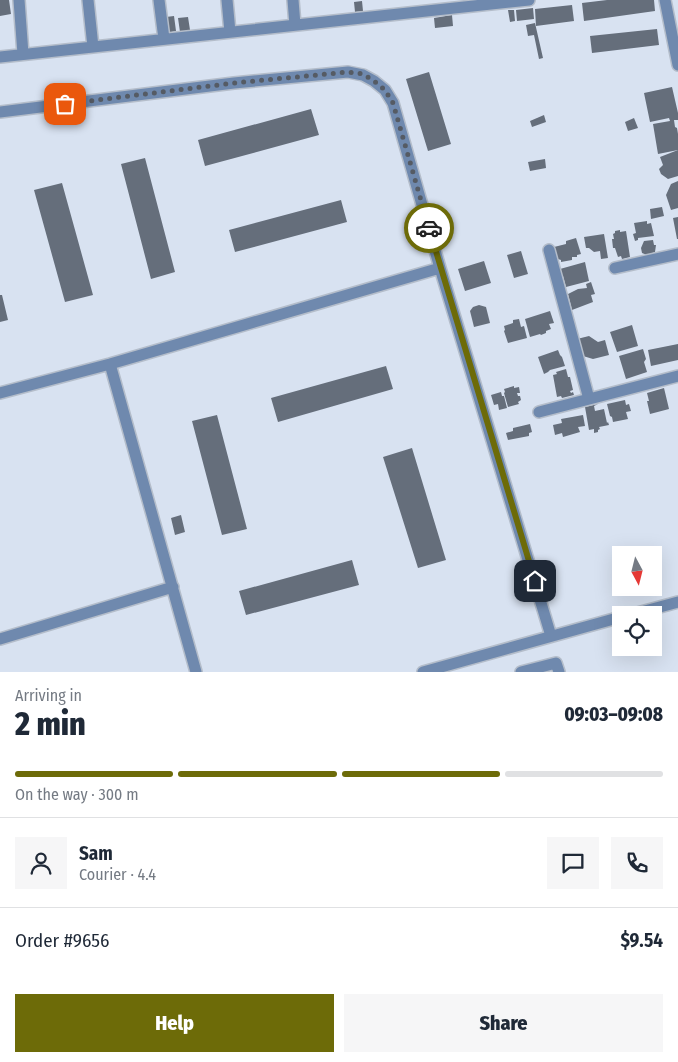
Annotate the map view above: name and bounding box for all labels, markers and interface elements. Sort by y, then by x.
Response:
pin [44,83,86,125]
icon: bag [51,90,79,118]
courier [404,203,454,253]
icon: car [415,214,443,242]
north arrow [612,546,662,596]
map controls [612,546,662,656]
pin [514,560,556,602]
icon: home [521,567,549,595]
button: locate [612,606,662,656]
text: Arriving in [15,686,82,705]
text: 09:03–09:08 [564,703,663,726]
text: 2 min [15,705,86,743]
text: On the way · 300 m [15,785,138,804]
button: person [15,837,67,889]
button: chat [547,837,599,889]
button: phone [611,837,663,889]
text: Sam [79,842,113,865]
text: Courier · 4.4 [79,865,156,884]
text: Order #9656 [15,929,109,952]
text: $9.54 [620,929,663,952]
button: Help [15,994,334,1052]
button: Share [344,994,663,1052]

